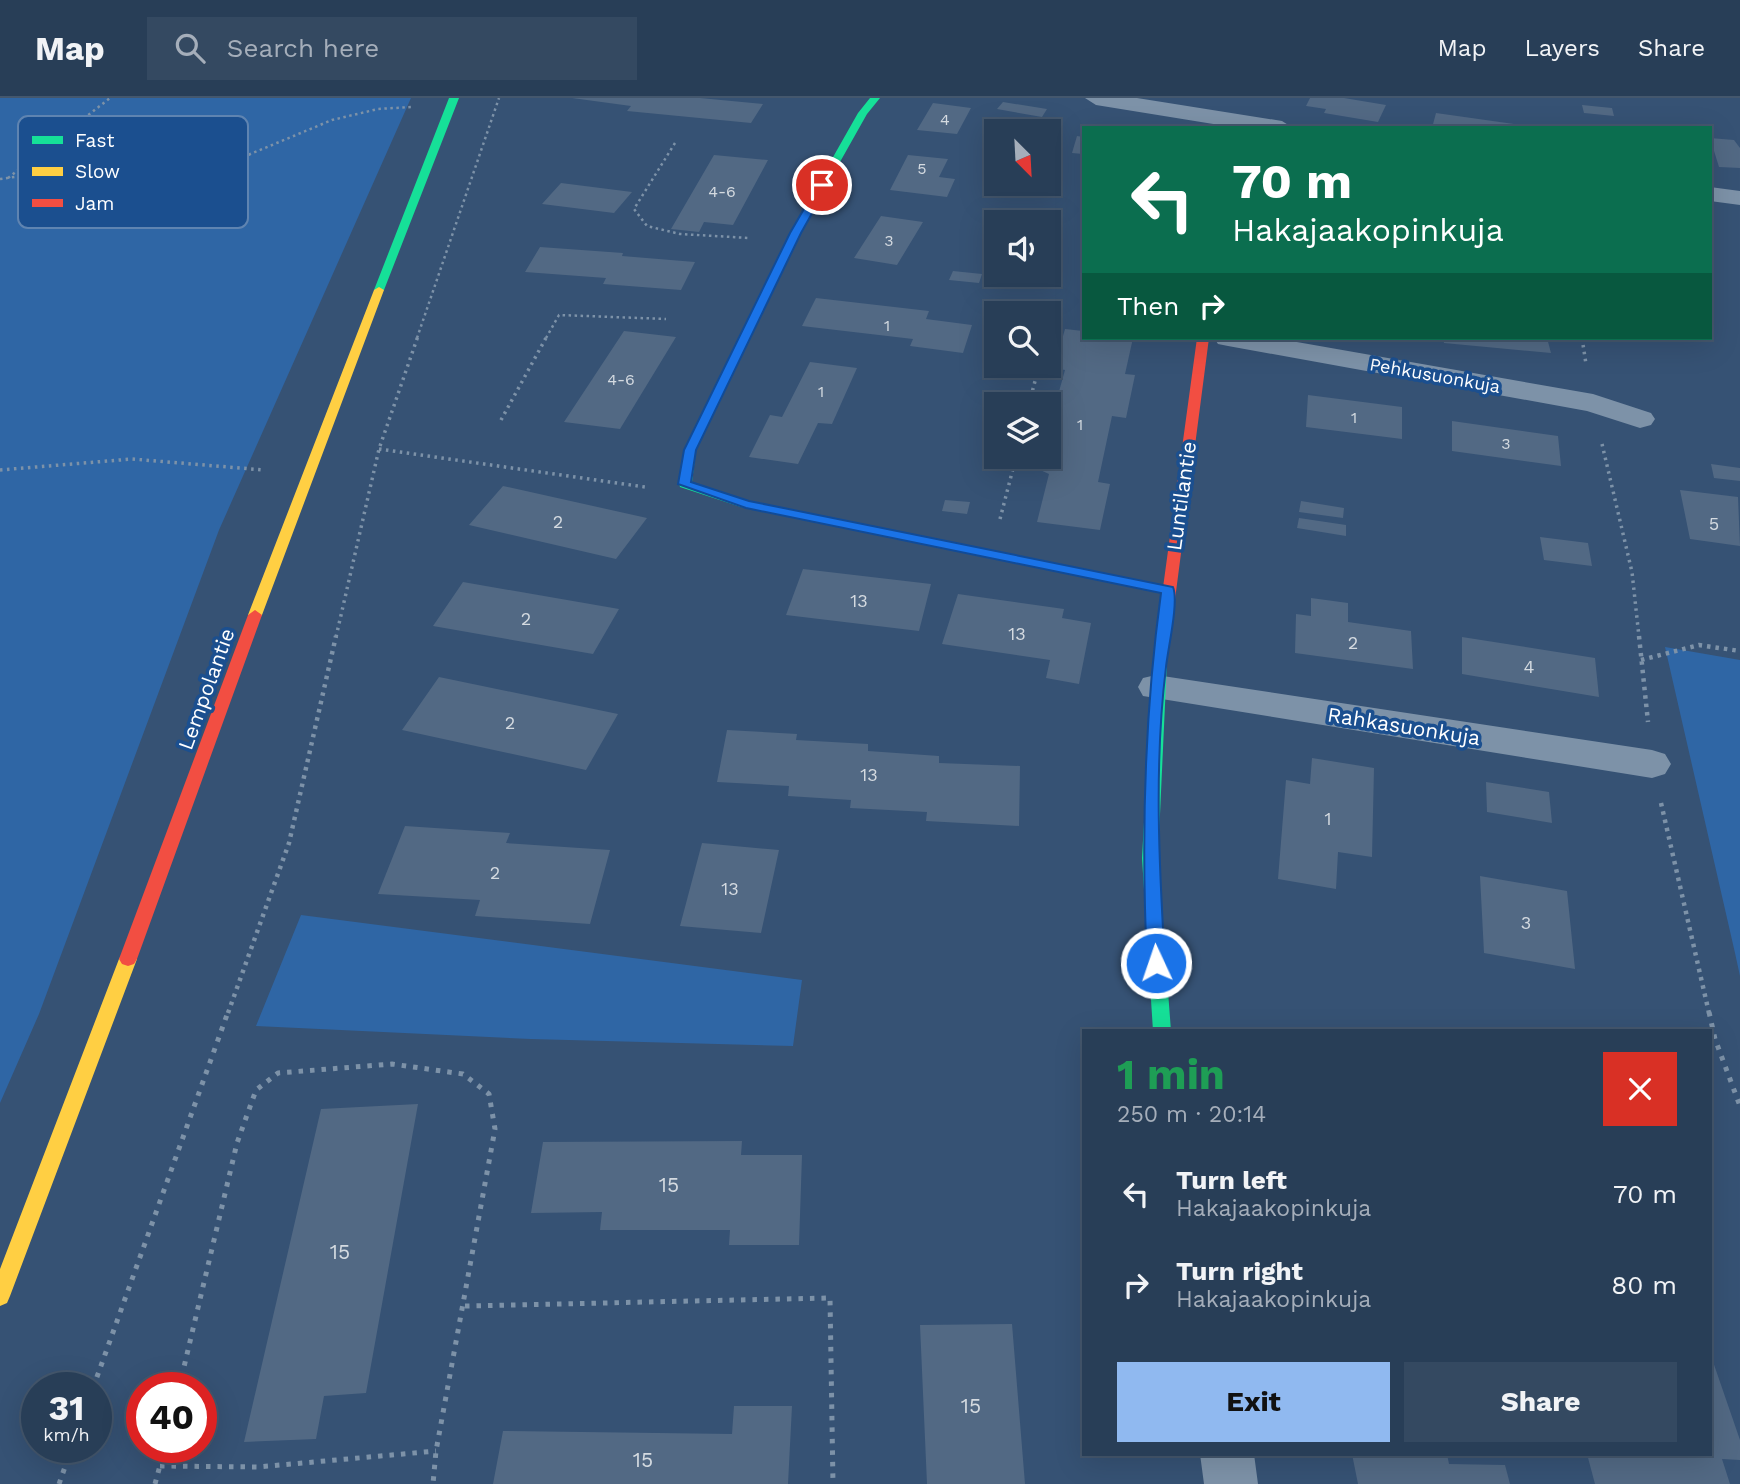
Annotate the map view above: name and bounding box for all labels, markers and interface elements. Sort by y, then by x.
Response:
search box [147,17,637,80]
text: Map [35,29,105,68]
icon: search [171,29,209,67]
text: Search here [227,33,379,63]
text: Map [1438,34,1486,62]
text: Layers [1524,34,1600,62]
text: Share [1638,34,1705,62]
house number: 4 [940,110,950,129]
legend [18,116,248,228]
north arrow [984,119,1060,196]
map controls [984,119,1061,469]
text: Fast [75,129,114,152]
text: 70 m [1232,152,1352,210]
icon: left [1117,154,1208,245]
pin [792,155,852,215]
house number: 5 [917,159,927,178]
text: Slow [75,160,120,183]
icon: arrive [803,166,841,204]
house number: 4-6 [708,182,736,201]
text: Jam [75,192,114,215]
button: sound [984,210,1061,287]
text: Hakajaakopinkuja [1232,211,1504,249]
house number: 3 [884,231,894,250]
icon: right [1193,287,1231,325]
text: Then [1117,291,1179,321]
button: search [984,301,1061,378]
house number: 1 [884,316,890,335]
street label: Pehkusuonkuja [1368,353,1502,397]
house number: 4-6 [607,370,635,389]
house number: 1 [818,382,824,401]
button: layers [984,392,1061,469]
house number: 1 [1351,408,1357,427]
house number: 1 [1077,415,1083,434]
house number: 3 [1501,434,1511,453]
street label: Luntilantie [1161,440,1201,552]
house number: 2 [553,511,563,532]
house number: 5 [1709,513,1719,534]
house number: 13 [850,590,868,611]
house number: 2 [521,608,531,629]
house number: 13 [1008,623,1026,644]
street label: Lempolantie [172,625,240,753]
house number: 2 [1348,632,1358,653]
house number: 4 [1524,656,1535,677]
street label: Rahkasuonkuja [1326,702,1482,750]
house number: 2 [505,712,515,733]
house number: 13 [860,764,878,785]
house number: 1 [1324,808,1332,829]
house number: 2 [490,862,500,883]
house number: 13 [721,878,739,899]
house number: 3 [1521,912,1531,933]
position arrow [1119,926,1193,1000]
text: 1 min [1117,1050,1225,1099]
button: close [1603,1052,1677,1126]
text: 250 m · 20:14 [1117,1101,1266,1128]
text: Turn left [1176,1165,1287,1195]
house number: 15 [659,1172,679,1197]
icon: left [1117,1175,1155,1213]
text: 70 m [1613,1179,1677,1209]
text: Hakajaakopinkuja [1176,1195,1371,1222]
house number: 15 [330,1239,350,1264]
text: Turn right [1176,1256,1303,1286]
icon: right [1117,1266,1155,1304]
text: 80 m [1611,1270,1677,1300]
text: Hakajaakopinkuja [1176,1286,1371,1313]
button: Exit [1117,1362,1390,1442]
button: Share [1404,1362,1677,1442]
speed limit sign: 40 [126,1372,217,1463]
text: 31 [49,1387,84,1429]
house number: 15 [961,1393,981,1418]
text: km/h [43,1424,90,1445]
house number: 15 [633,1447,653,1472]

